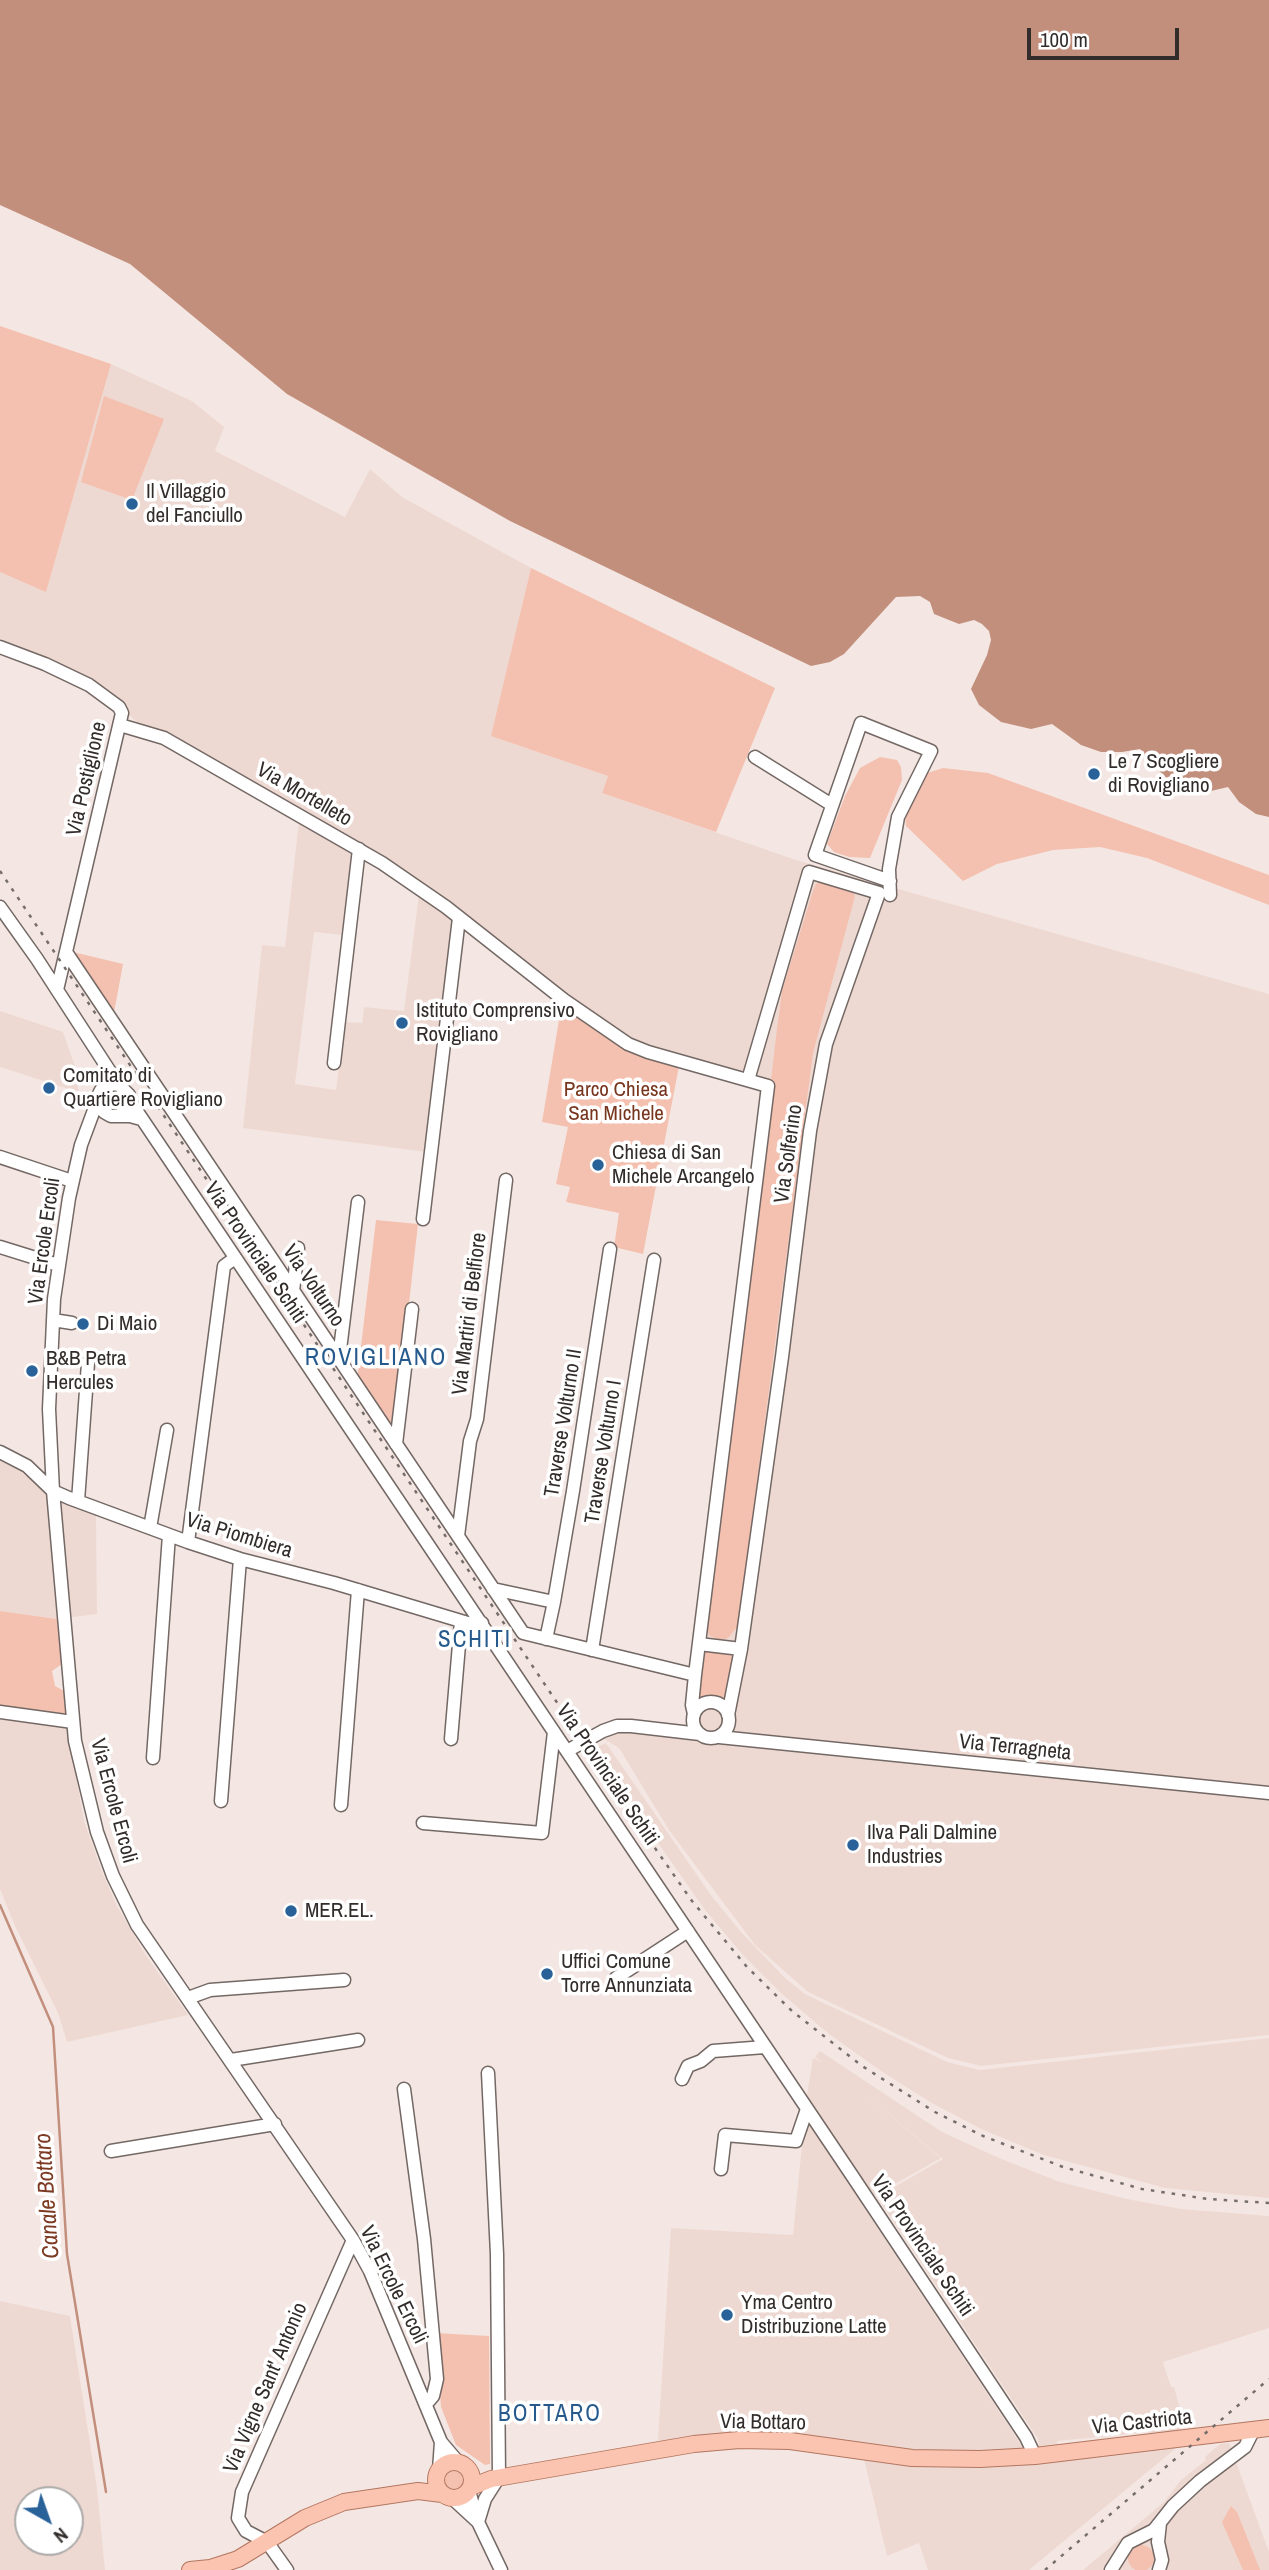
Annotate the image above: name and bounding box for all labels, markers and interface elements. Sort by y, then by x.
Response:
scale bar [1031,14,1183,58]
text: 100 m [1040,25,1088,54]
place label: Il Villaggio del Fanciullo [146,479,243,529]
marker: Il Villaggio del Fanciullo [124,496,140,512]
street label: Via Postiglione [62,719,112,839]
place label: Le 7 Scogliere di Rovigliano [1108,749,1219,799]
street label: Via Mortelleto [252,758,356,832]
marker: Le 7 Scogliere di Rovigliano [1086,766,1102,782]
place label: Istituto Comprensivo Rovigliano [416,998,575,1048]
marker: Istituto Comprensivo Rovigliano [394,1015,410,1031]
place label: Comitato di Quartiere Rovigliano [63,1063,223,1113]
park label: Parco Chiesa San Michele [564,1077,668,1127]
marker: Comitato di Quartiere Rovigliano [41,1080,57,1096]
street label: Via Solferino [770,1103,808,1205]
place label: Chiesa di San Michele Arcangelo [612,1140,755,1190]
marker: Chiesa di San Michele Arcangelo [590,1157,606,1173]
street label: Via Ercole Ercoli [24,1176,66,1306]
street label: Via Provinciale Schiti [198,1177,312,1329]
street label: Via Martiri di Belfiore [448,1231,492,1397]
street label: Via Volturno [276,1240,350,1332]
place label: Di Maio [97,1311,157,1337]
marker: Di Maio [75,1316,91,1332]
district label: ROVIGLIANO [306,1345,446,1373]
place label: B&B Petra Hercules [46,1346,126,1396]
street label: Traverse Volturno II [540,1347,588,1499]
marker: B&B Petra Hercules [24,1363,40,1379]
street label: Traverse Volturno I [580,1378,628,1526]
street label: Via Piombiera [183,1508,295,1564]
district label: SCHITI [439,1627,511,1655]
street label: Via Provinciale Schiti [550,1699,664,1851]
street label: Via Terragneta [958,1730,1072,1766]
street label: Via Ercole Ercoli [84,1736,142,1866]
place label: Ilva Pali Dalmine Industries [867,1820,997,1870]
marker: Ilva Pali Dalmine Industries [845,1837,861,1853]
place label: MER.EL. [305,1898,374,1924]
marker: MER.EL. [283,1903,299,1919]
place label: Uffici Comune Torre Annunziata [561,1949,692,1999]
marker: Uffici Comune Torre Annunziata [539,1966,555,1982]
water label: Canale Bottaro [30,2132,66,2260]
street label: Via Provinciale Schiti [865,2170,979,2322]
street label: Via Ercole Ercoli [354,2222,432,2348]
place label: Yma Centro Distribuzione Latte [741,2290,887,2340]
street label: Via Vigne Sant' Antonio [219,2299,313,2477]
marker: Yma Centro Distribuzione Latte [719,2307,735,2323]
district label: BOTTARO [499,2401,601,2429]
street label: Via Castriota [1091,2405,1193,2441]
street label: Via Bottaro [720,2410,806,2436]
north arrow [14,2486,84,2556]
text: N [49,2522,74,2549]

